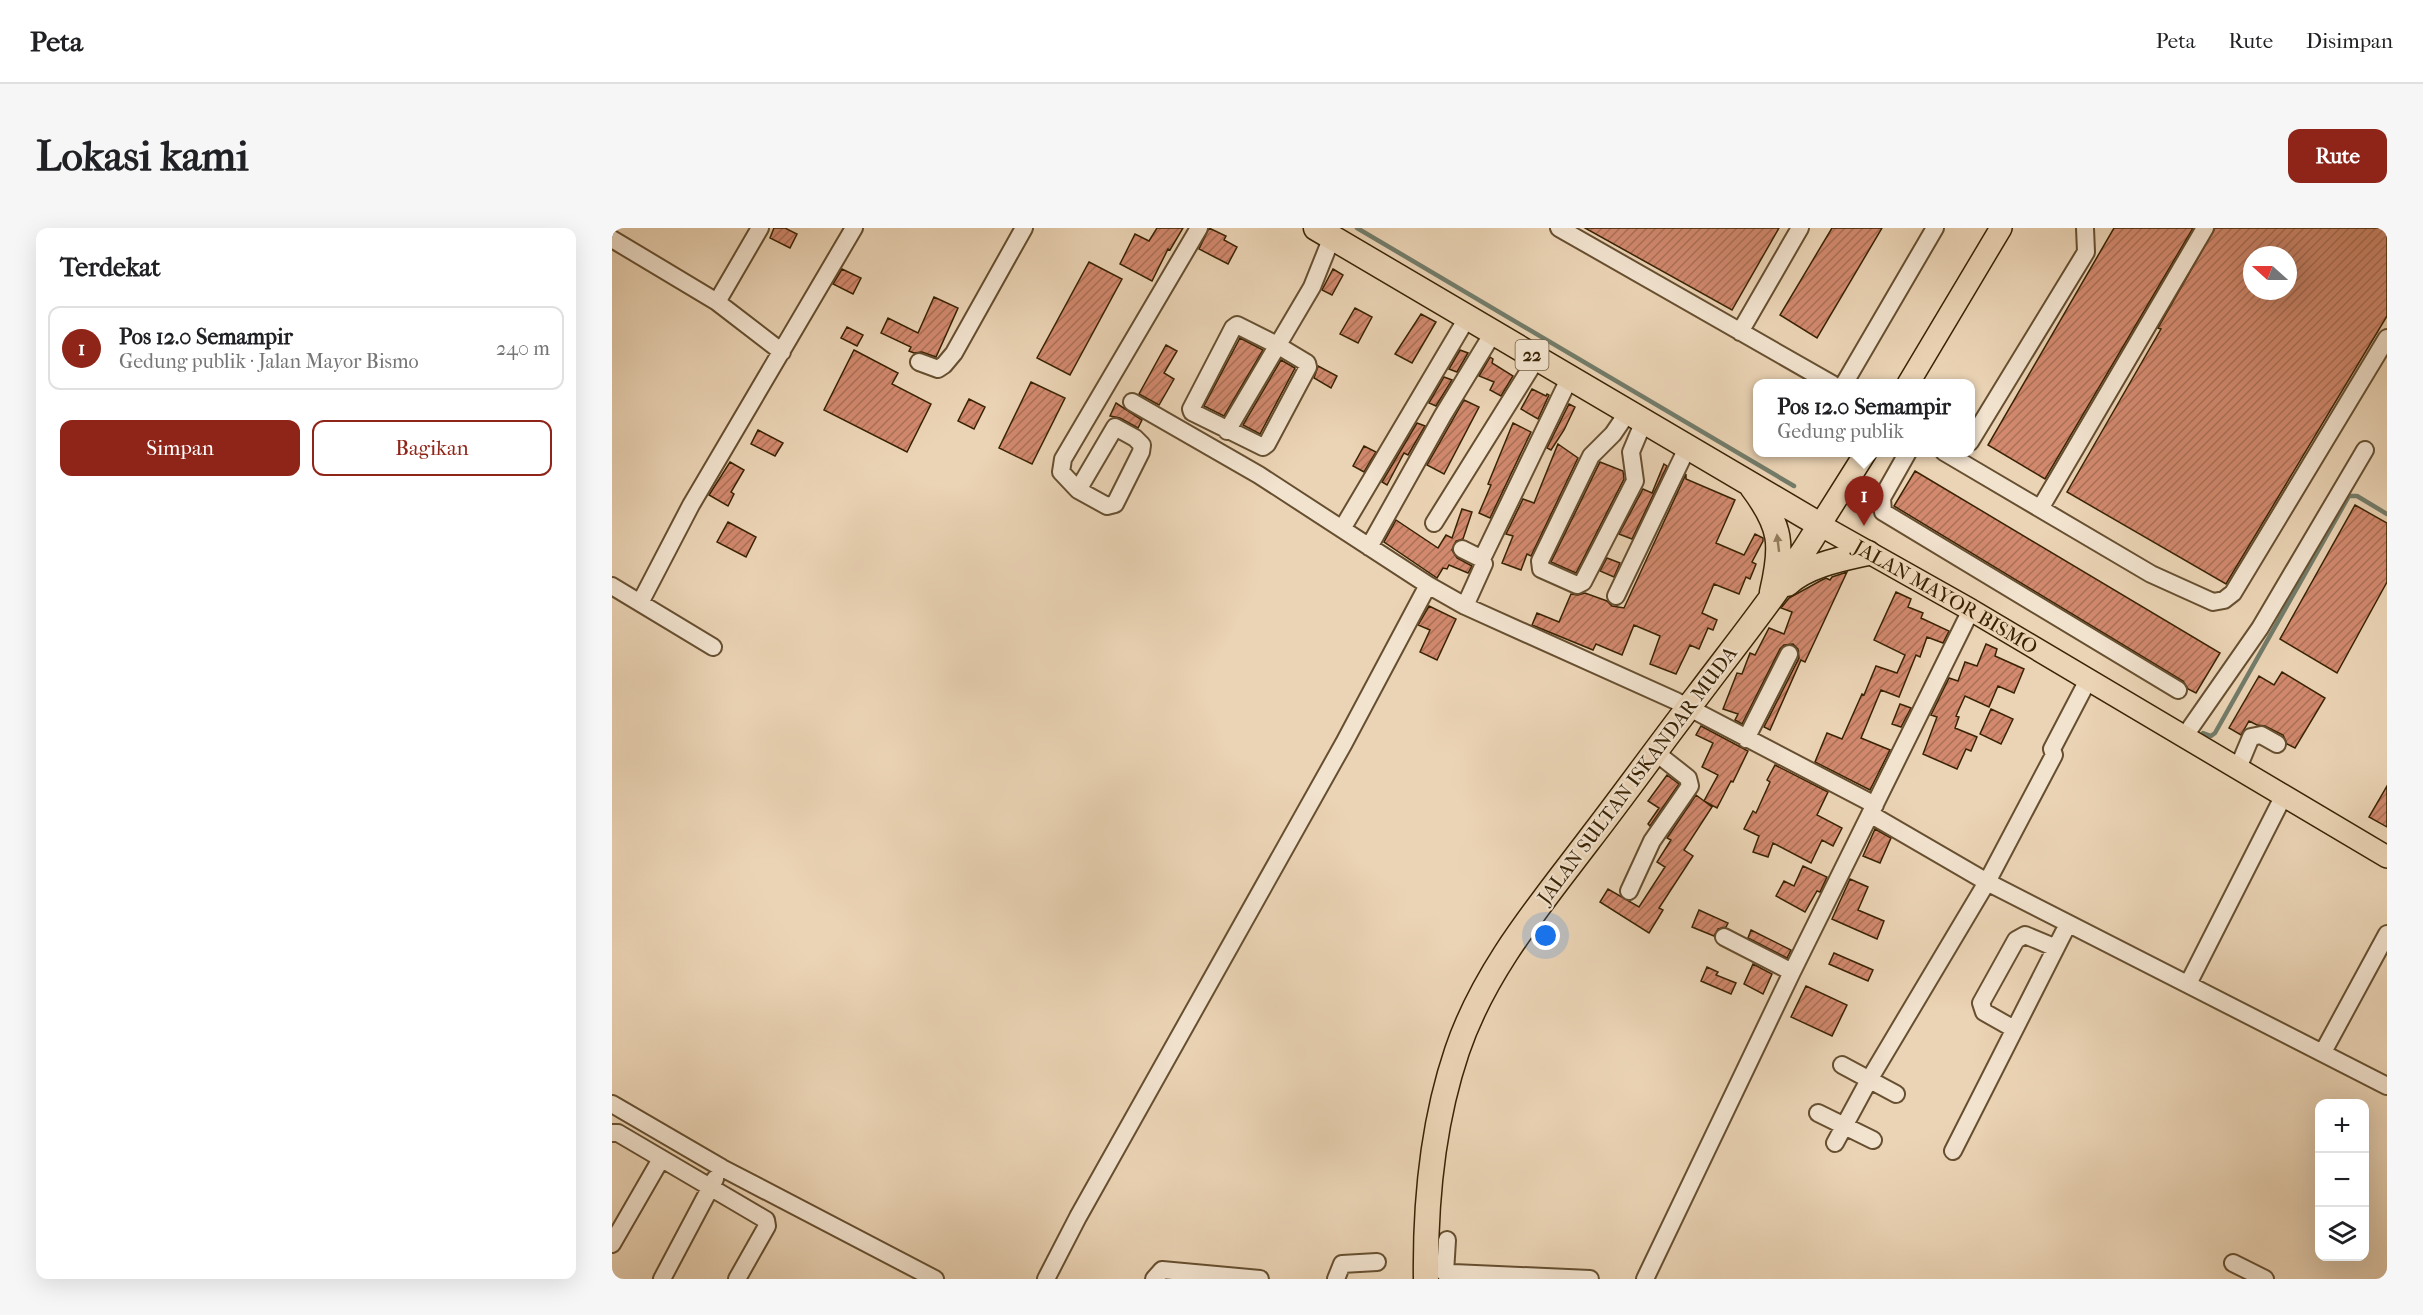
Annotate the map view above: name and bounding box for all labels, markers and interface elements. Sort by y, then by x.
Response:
text: Peta [30,25,83,58]
text: Peta [2156,29,2195,53]
text: Rute [2228,29,2273,53]
text: Disimpan [2306,29,2393,53]
button: Rute [2288,129,2387,183]
text: Lokasi kami [36,132,249,181]
north arrow [2243,246,2297,300]
text: Terdekat [60,252,161,283]
text: Pos 12.0 Semampir [119,324,293,350]
text: 1 [78,337,85,360]
text: 240 m [496,337,550,360]
road number: 22 [1516,340,1548,370]
text: Gedung publik · Jalan Mayor Bismo [119,350,419,373]
popup [1753,379,1975,457]
text: Pos 12.0 Semampir [1777,394,1951,420]
button: Simpan [60,420,300,476]
button: Bagikan [312,420,552,476]
text: Gedung publik [1777,420,1904,443]
pin: 1 [1844,476,1884,526]
one-way arrow [1773,533,1783,552]
street label: JALAN MAYOR BISMO [1848,534,2042,659]
street label: JALAN SULTAN ISKANDAR MUDA [1532,641,1742,910]
your location [1531,921,1560,950]
map controls [2315,1099,2369,1261]
button: + [2315,1099,2369,1153]
button: − [2315,1153,2369,1207]
button: layers [2315,1207,2369,1261]

